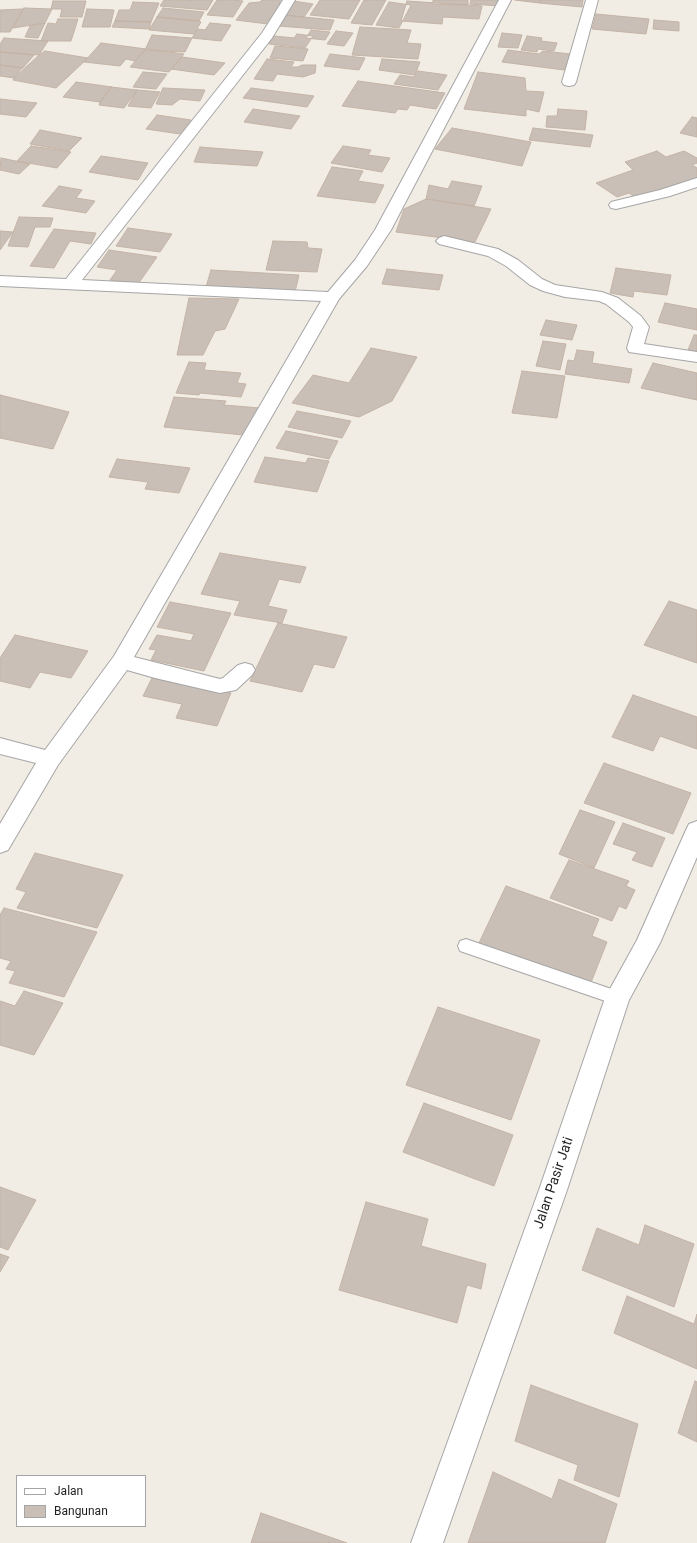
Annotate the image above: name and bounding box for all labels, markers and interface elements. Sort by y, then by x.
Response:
street label: Jalan Pasir Jati [530,1135,578,1231]
legend [16,1475,146,1527]
text: Jalan [54,1484,83,1498]
text: Bangunan [54,1504,108,1518]

